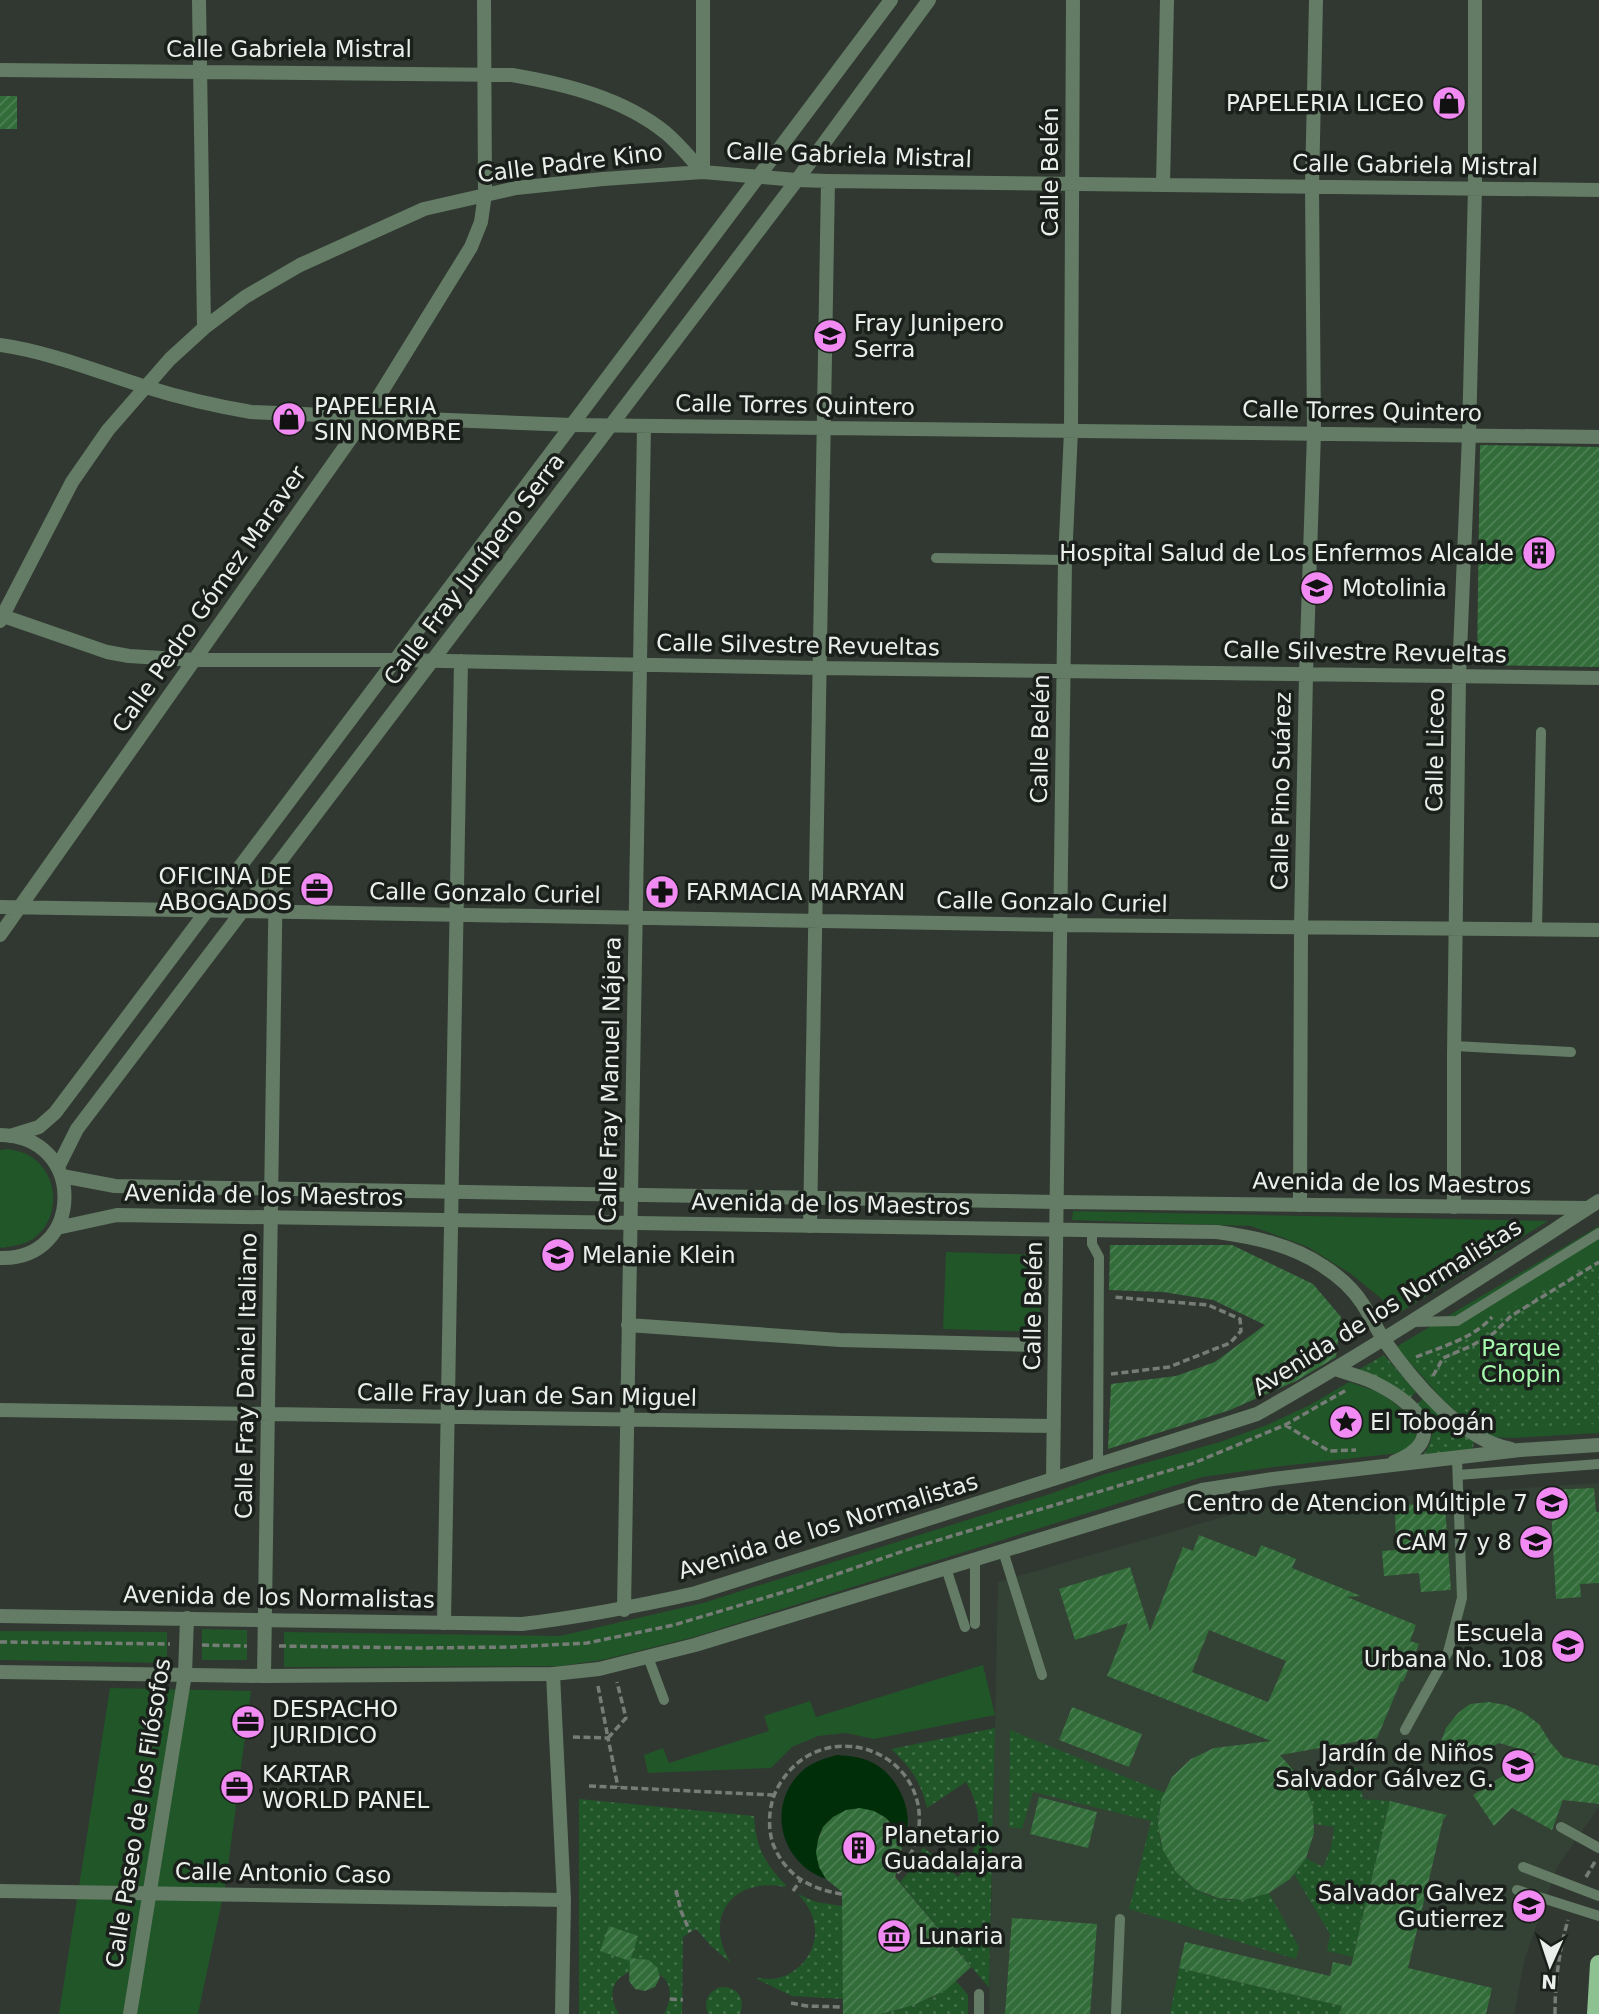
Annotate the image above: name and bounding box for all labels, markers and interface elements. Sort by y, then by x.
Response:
street label: Calle Gabriela Mistral [166,36,412,62]
shop icon: PAPELERIA LICEO [1430,84,1468,122]
place label: PAPELERIA LICEO [1226,90,1424,116]
street label: Calle Belén [1037,107,1063,237]
street label: Calle Gabriela Mistral [726,138,972,172]
street label: Calle Padre Kino [476,139,664,187]
street label: Calle Gabriela Mistral [1292,150,1538,180]
place label: Fray Junipero Serra [854,310,1004,362]
school or university icon: Fray Junipero Serra [811,317,849,355]
street label: Calle Torres Quintero [675,390,915,420]
place label: PAPELERIA SIN NOMBRE [314,393,461,445]
street label: Calle Torres Quintero [1242,396,1482,426]
shop icon: PAPELERIA SIN NOMBRE [270,400,308,438]
street label: Calle Fray Junípero Serra [378,448,570,690]
street label: Calle Pedro Gómez Maraver [107,460,311,737]
building icon: Hospital Salud de Los Enfermos Alcalde [1520,534,1558,572]
place label: Hospital Salud de Los Enfermos Alcalde [1059,540,1514,566]
school or university icon: Motolinia [1298,569,1336,607]
place label: Motolinia [1342,575,1447,601]
street label: Calle Silvestre Revueltas [656,630,940,660]
street label: Calle Silvestre Revueltas [1223,637,1507,667]
street label: Calle Belén [1026,674,1054,804]
street label: Calle Liceo [1421,688,1449,812]
street label: Calle Pino Suárez [1266,692,1296,890]
place label: OFICINA DE ABOGADOS [159,863,292,915]
office icon: OFICINA DE ABOGADOS [298,870,336,908]
pharmacy icon: FARMACIA MARYAN [643,873,681,911]
street label: Calle Gonzalo Curiel [369,878,601,908]
place label: FARMACIA MARYAN [686,879,905,905]
street label: Calle Gonzalo Curiel [936,887,1168,917]
street label: Calle Fray Manuel Nájera [594,936,626,1224]
street label: Avenida de los Maestros [1252,1168,1532,1198]
street label: Avenida de los Maestros [124,1180,404,1210]
street label: Avenida de los Maestros [691,1189,971,1219]
street label: Avenida de los Normalistas [1248,1213,1526,1401]
street label: Calle Fray Daniel Italiano [231,1233,261,1519]
school or university icon: Melanie Klein [539,1236,577,1274]
street label: Calle Belén [1019,1241,1047,1371]
place label: Melanie Klein [582,1242,736,1268]
park label: Parque Chopin [1481,1335,1561,1387]
street label: Calle Fray Juan de San Miguel [357,1379,697,1411]
place icon: El Tobogán [1327,1403,1365,1441]
place label: El Tobogán [1370,1409,1494,1435]
street label: Avenida de los Normalistas [675,1468,981,1584]
school or university icon: Centro de Atencion Múltiple 7 [1533,1484,1571,1522]
place label: Centro de Atencion Múltiple 7 [1186,1490,1528,1516]
school or university icon: CAM 7 y 8 [1517,1523,1555,1561]
place label: CAM 7 y 8 [1396,1529,1512,1555]
street label: Avenida de los Normalistas [123,1581,435,1613]
place label: Escuela Urbana No. 108 [1364,1620,1544,1672]
school or university icon: Escuela Urbana No. 108 [1549,1627,1587,1665]
street label: Calle Paseo de los Filósofos [101,1656,175,1970]
place label: DESPACHO JURIDICO [270,1696,398,1748]
office icon: DESPACHO JURIDICO [229,1703,267,1741]
place label: Jardín de Niños Salvador Gálvez G. [1275,1740,1494,1792]
school or university icon: Jardín de Niños Salvador Gálvez G. [1499,1747,1537,1785]
place label: KARTAR WORLD PANEL [262,1761,430,1813]
office icon: KARTAR WORLD PANEL [218,1768,256,1806]
place label: Planetario Guadalajara [884,1822,1024,1874]
building icon: Planetario Guadalajara [840,1829,878,1867]
street label: Calle Antonio Caso [175,1858,391,1888]
place label: Salvador Galvez Gutierrez [1318,1880,1504,1932]
school or university icon: Salvador Galvez Gutierrez [1510,1887,1548,1925]
museum icon: Lunaria [875,1917,913,1955]
place label: Lunaria [918,1923,1004,1949]
north arrow [1515,1930,1585,2000]
text: N [1541,1971,1558,1993]

